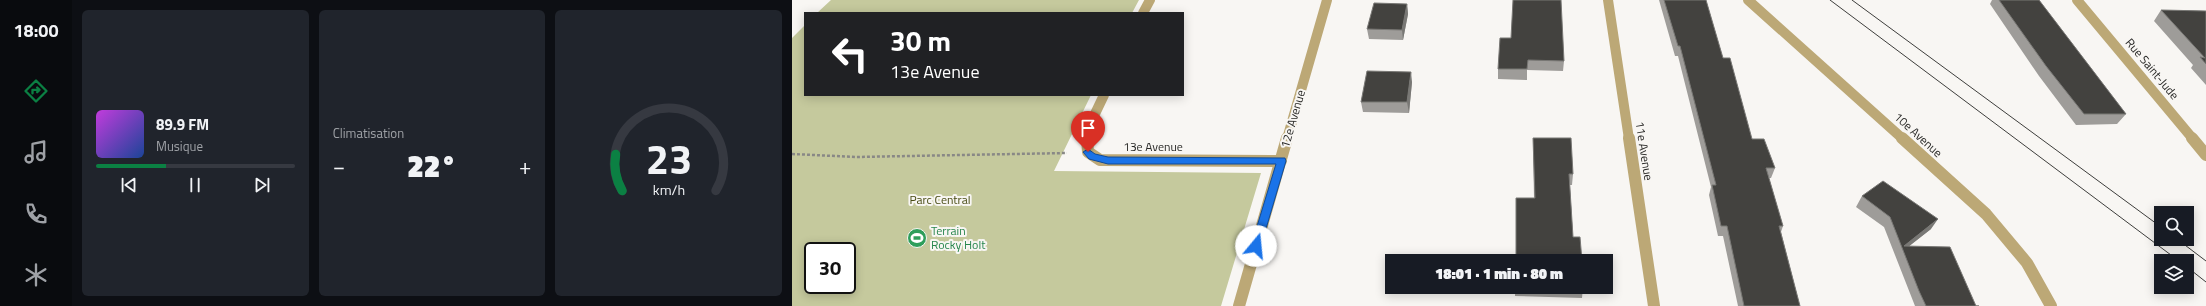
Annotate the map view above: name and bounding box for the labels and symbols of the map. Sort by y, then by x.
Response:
street label: Rue Saint-Jude [2121,34,2184,104]
street label: 12e Avenue [1275,88,1310,150]
street label: 10e Avenue [1890,108,1947,162]
pin [1071,111,1105,152]
street label: 11e Avenue [1630,120,1659,182]
street label: 13e Avenue [1123,137,1183,156]
park label: Parc Central [910,190,971,209]
place label: Terrain Rocky Holt [931,221,986,254]
position arrow [1235,225,1277,267]
sports icon: Terrain Rocky Holt [906,227,928,249]
speed limit sign: 30 [804,242,856,294]

